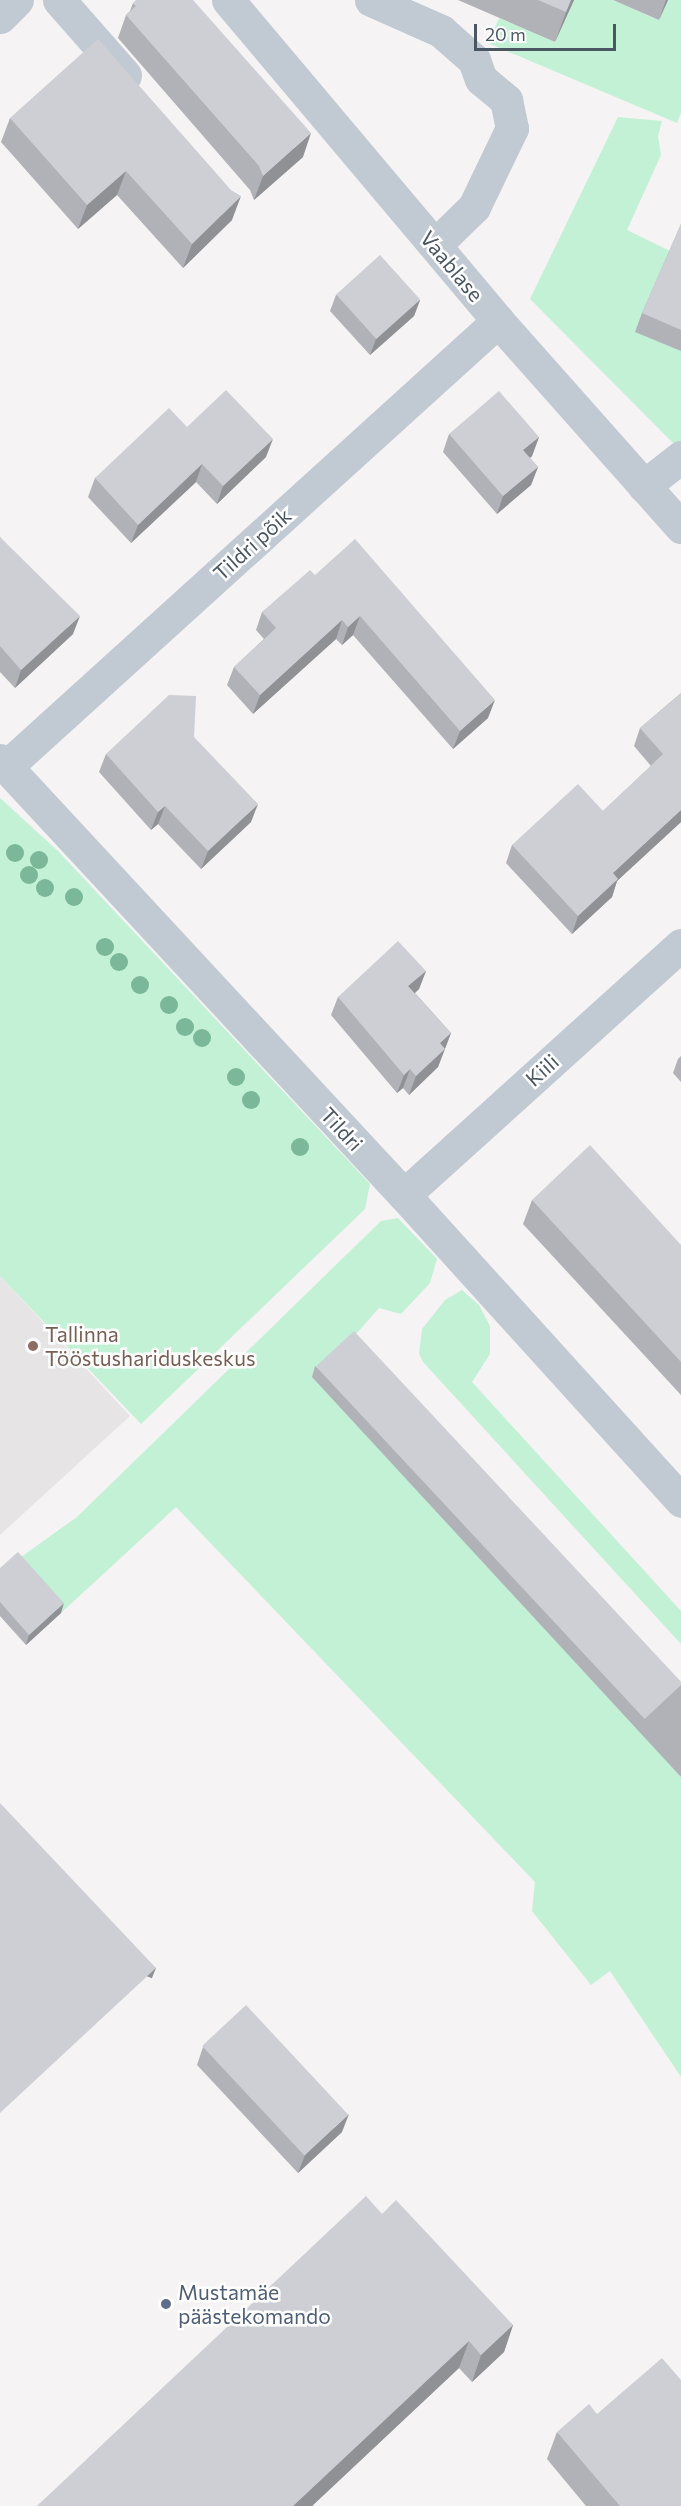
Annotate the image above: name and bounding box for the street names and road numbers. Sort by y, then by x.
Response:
street label: Vaablase [415,225,489,307]
street label: Tildri põik [208,503,296,585]
street label: Kiili [520,1049,564,1091]
street label: Tildri [316,1102,368,1156]

